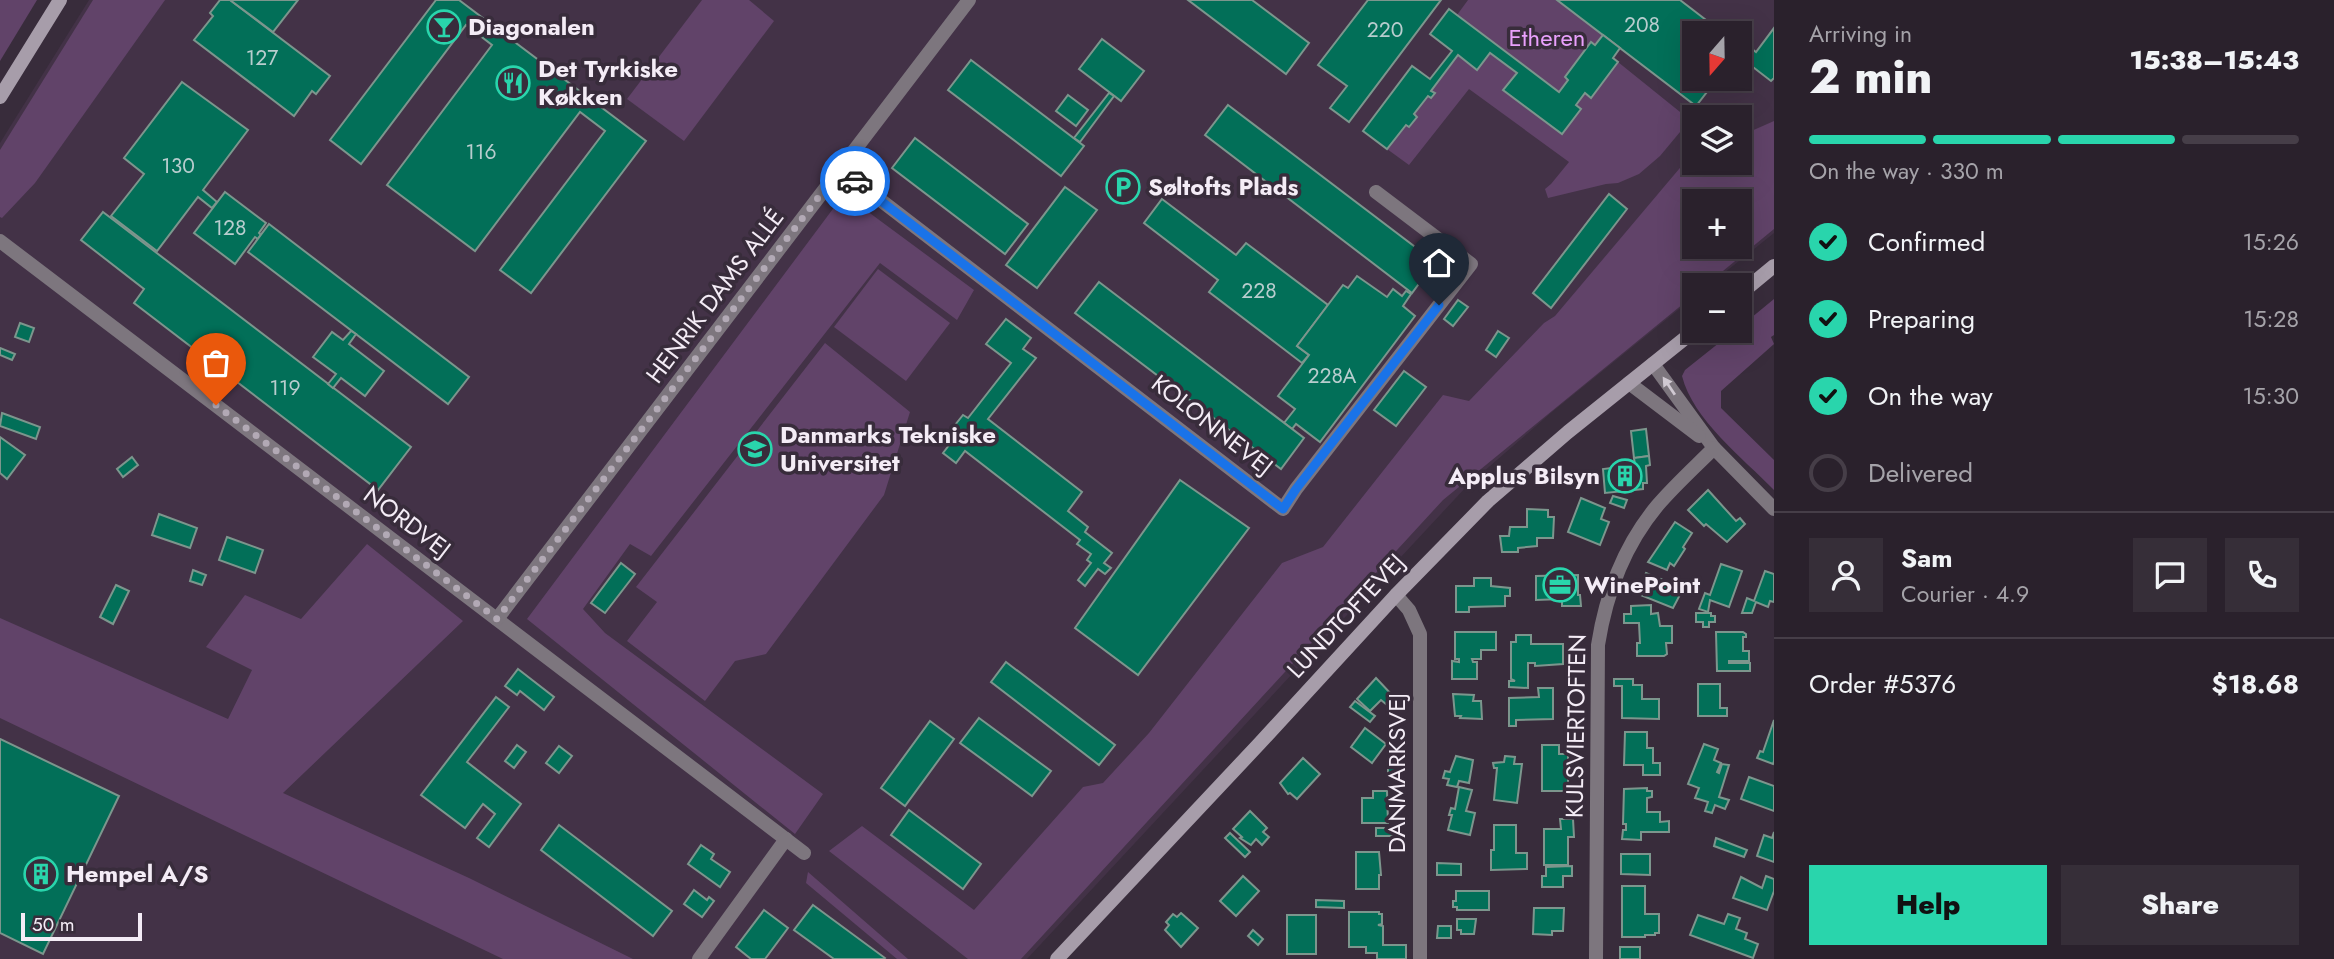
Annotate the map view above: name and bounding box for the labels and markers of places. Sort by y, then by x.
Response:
bar icon: Diagonalen [425,8,463,46]
place label: Diagonalen [468,9,595,44]
place label: Det Tyrkiske Køkken [538,51,678,114]
restaurant icon: Det Tyrkiske Køkken [494,64,532,102]
parking icon: Søltofts Plads [1104,168,1142,206]
place label: Søltofts Plads [1148,169,1299,204]
pin [1409,233,1469,305]
pin [186,333,246,405]
place label: Danmarks Tekniske Universitet [780,417,996,480]
school or university icon: Danmarks Tekniske Universitet [736,430,774,468]
building icon: Applus Bilsyn [1606,457,1644,495]
place label: Applus Bilsyn [1447,458,1600,493]
office icon: WinePoint [1541,566,1579,604]
place label: WinePoint [1584,567,1701,602]
building icon: Hempel A/S [22,855,60,893]
place label: Hempel A/S [66,856,209,891]

